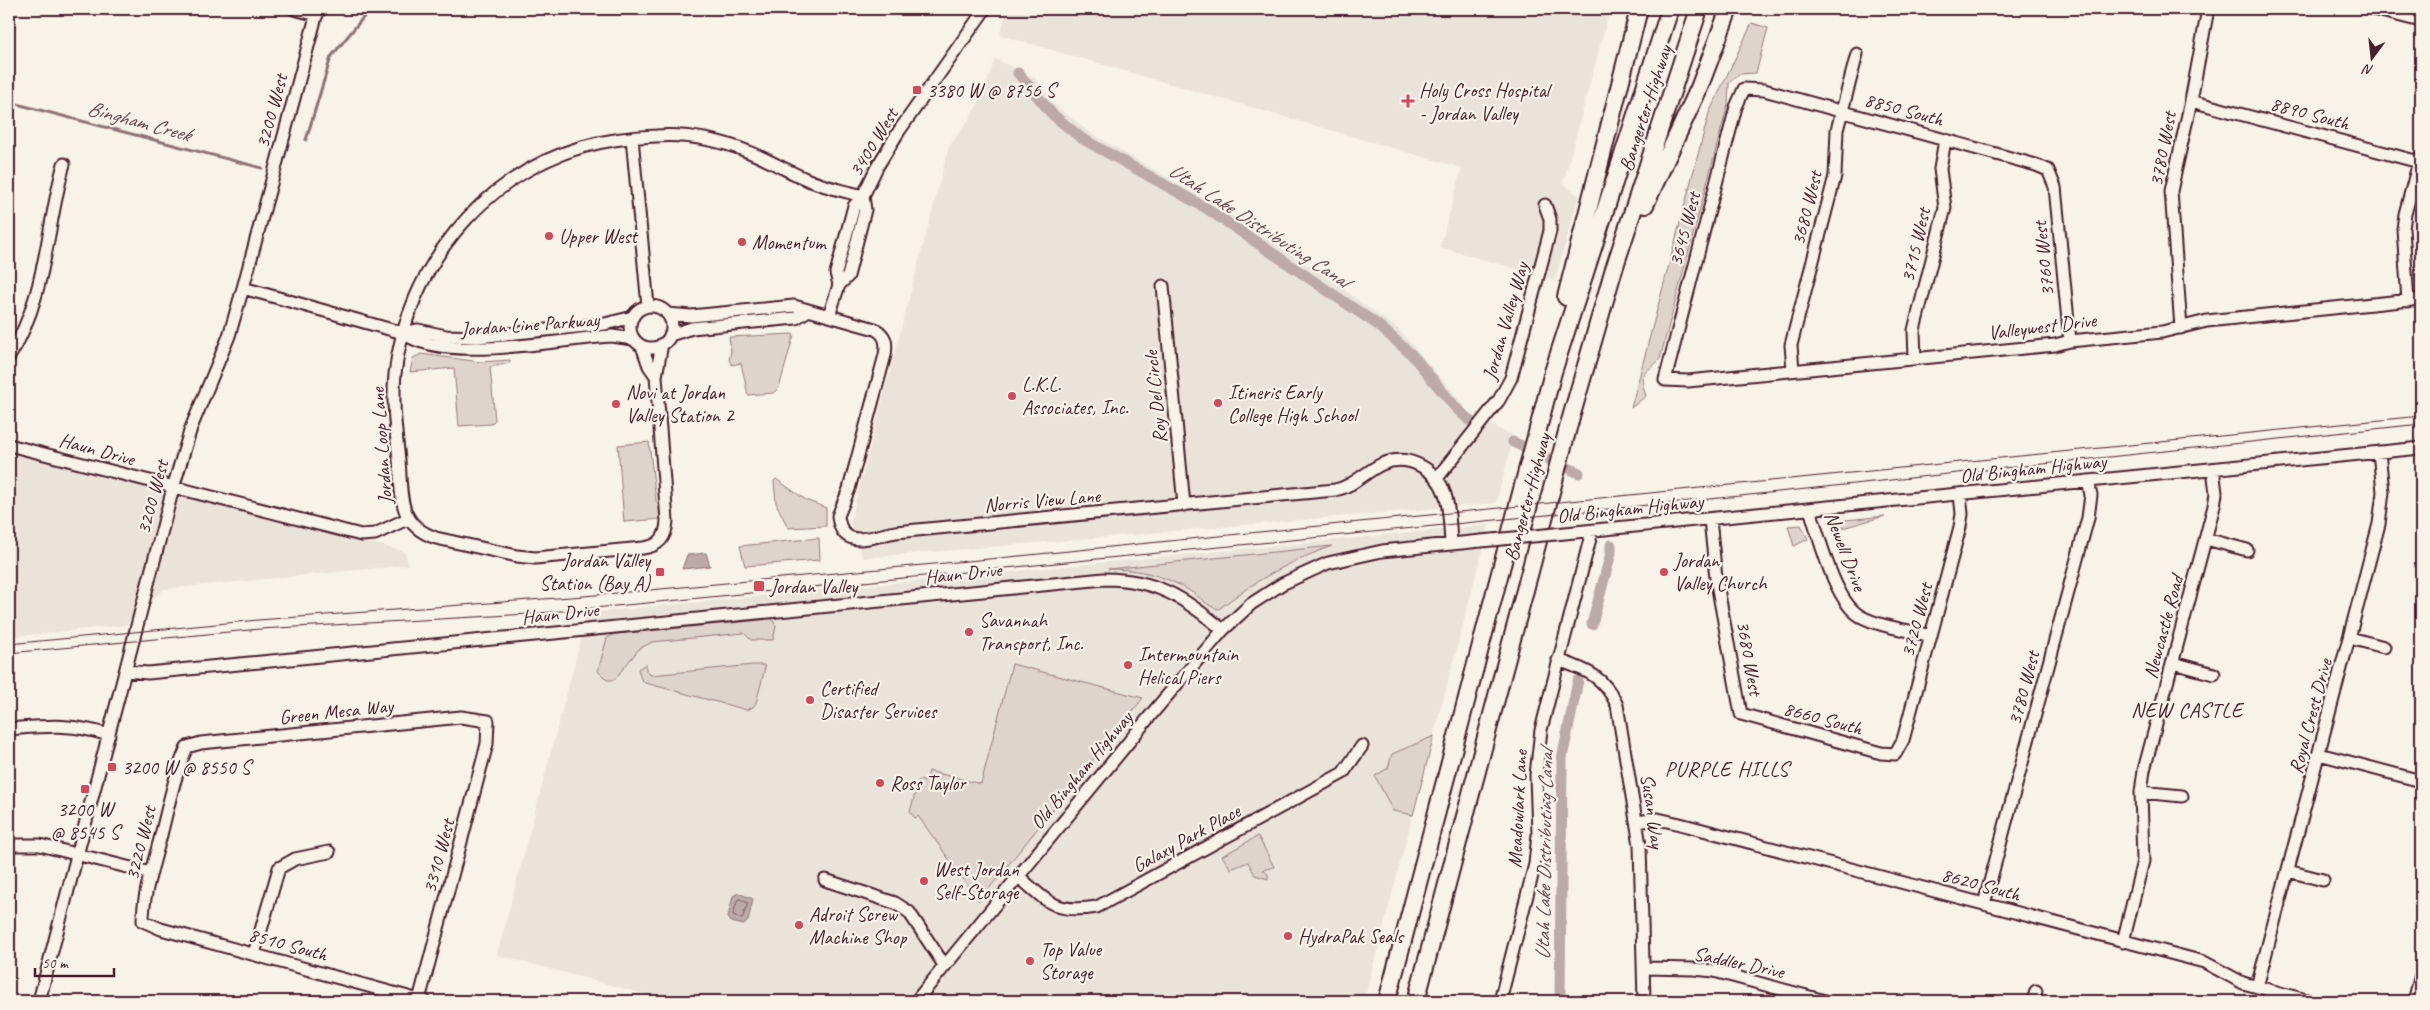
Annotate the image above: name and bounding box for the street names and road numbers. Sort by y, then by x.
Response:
street label: Bangerter Highway [1613,40,1678,174]
street label: 3200 West [250,69,294,151]
street label: 8850 South [1862,87,1947,132]
street label: 8890 South [2268,91,2353,136]
street label: 3400 West [843,101,905,181]
street label: 3780 West [2143,107,2182,188]
street label: 3680 West [1785,166,1828,248]
street label: 3645 West [1663,187,1707,269]
street label: 3715 West [1895,203,1937,285]
street label: 3760 West [2027,218,2060,298]
street label: Jordan Valley Way [1476,257,1535,384]
street label: Jordan Line Parkway [459,307,601,342]
street label: Valleywest Drive [1987,307,2099,346]
street label: Roy Del Circle [1138,348,1173,444]
street label: Jordan Loop Lane [365,385,398,506]
street label: Haun Drive [57,427,139,472]
street label: Bangerter Highway [1498,429,1557,564]
street label: Old Bingham Highway [1959,448,2109,489]
street label: 3200 West [131,455,175,537]
street label: Norris View Lane [983,483,1102,518]
street label: Old Bingham Highway [1556,488,1706,529]
street label: Newell Drive [1819,508,1873,596]
street label: Haun Drive [924,557,1004,590]
street label: Newcastle Road [2138,570,2190,681]
street label: 3720 West [1895,578,1939,660]
street label: Haun Drive [521,597,601,630]
street label: 3680 West [1731,619,1769,700]
street label: 3780 West [2002,646,2046,728]
street label: Royal Crest Drive [2283,655,2338,776]
street label: Green Mesa Way [278,693,396,730]
street label: 8660 South [1781,696,1866,741]
street label: Old Bingham Highway [1025,704,1139,835]
street label: Meadowlark Lane [1502,748,1533,868]
street label: Susan Way [1635,772,1670,852]
street label: Galaxy Park Place [1128,798,1246,878]
street label: 3220 West [119,801,162,883]
street label: 3310 West [417,814,461,896]
street label: 8620 South [1939,862,2024,907]
street label: 8510 South [246,922,331,967]
street label: Saddler Drive [1692,941,1788,985]

